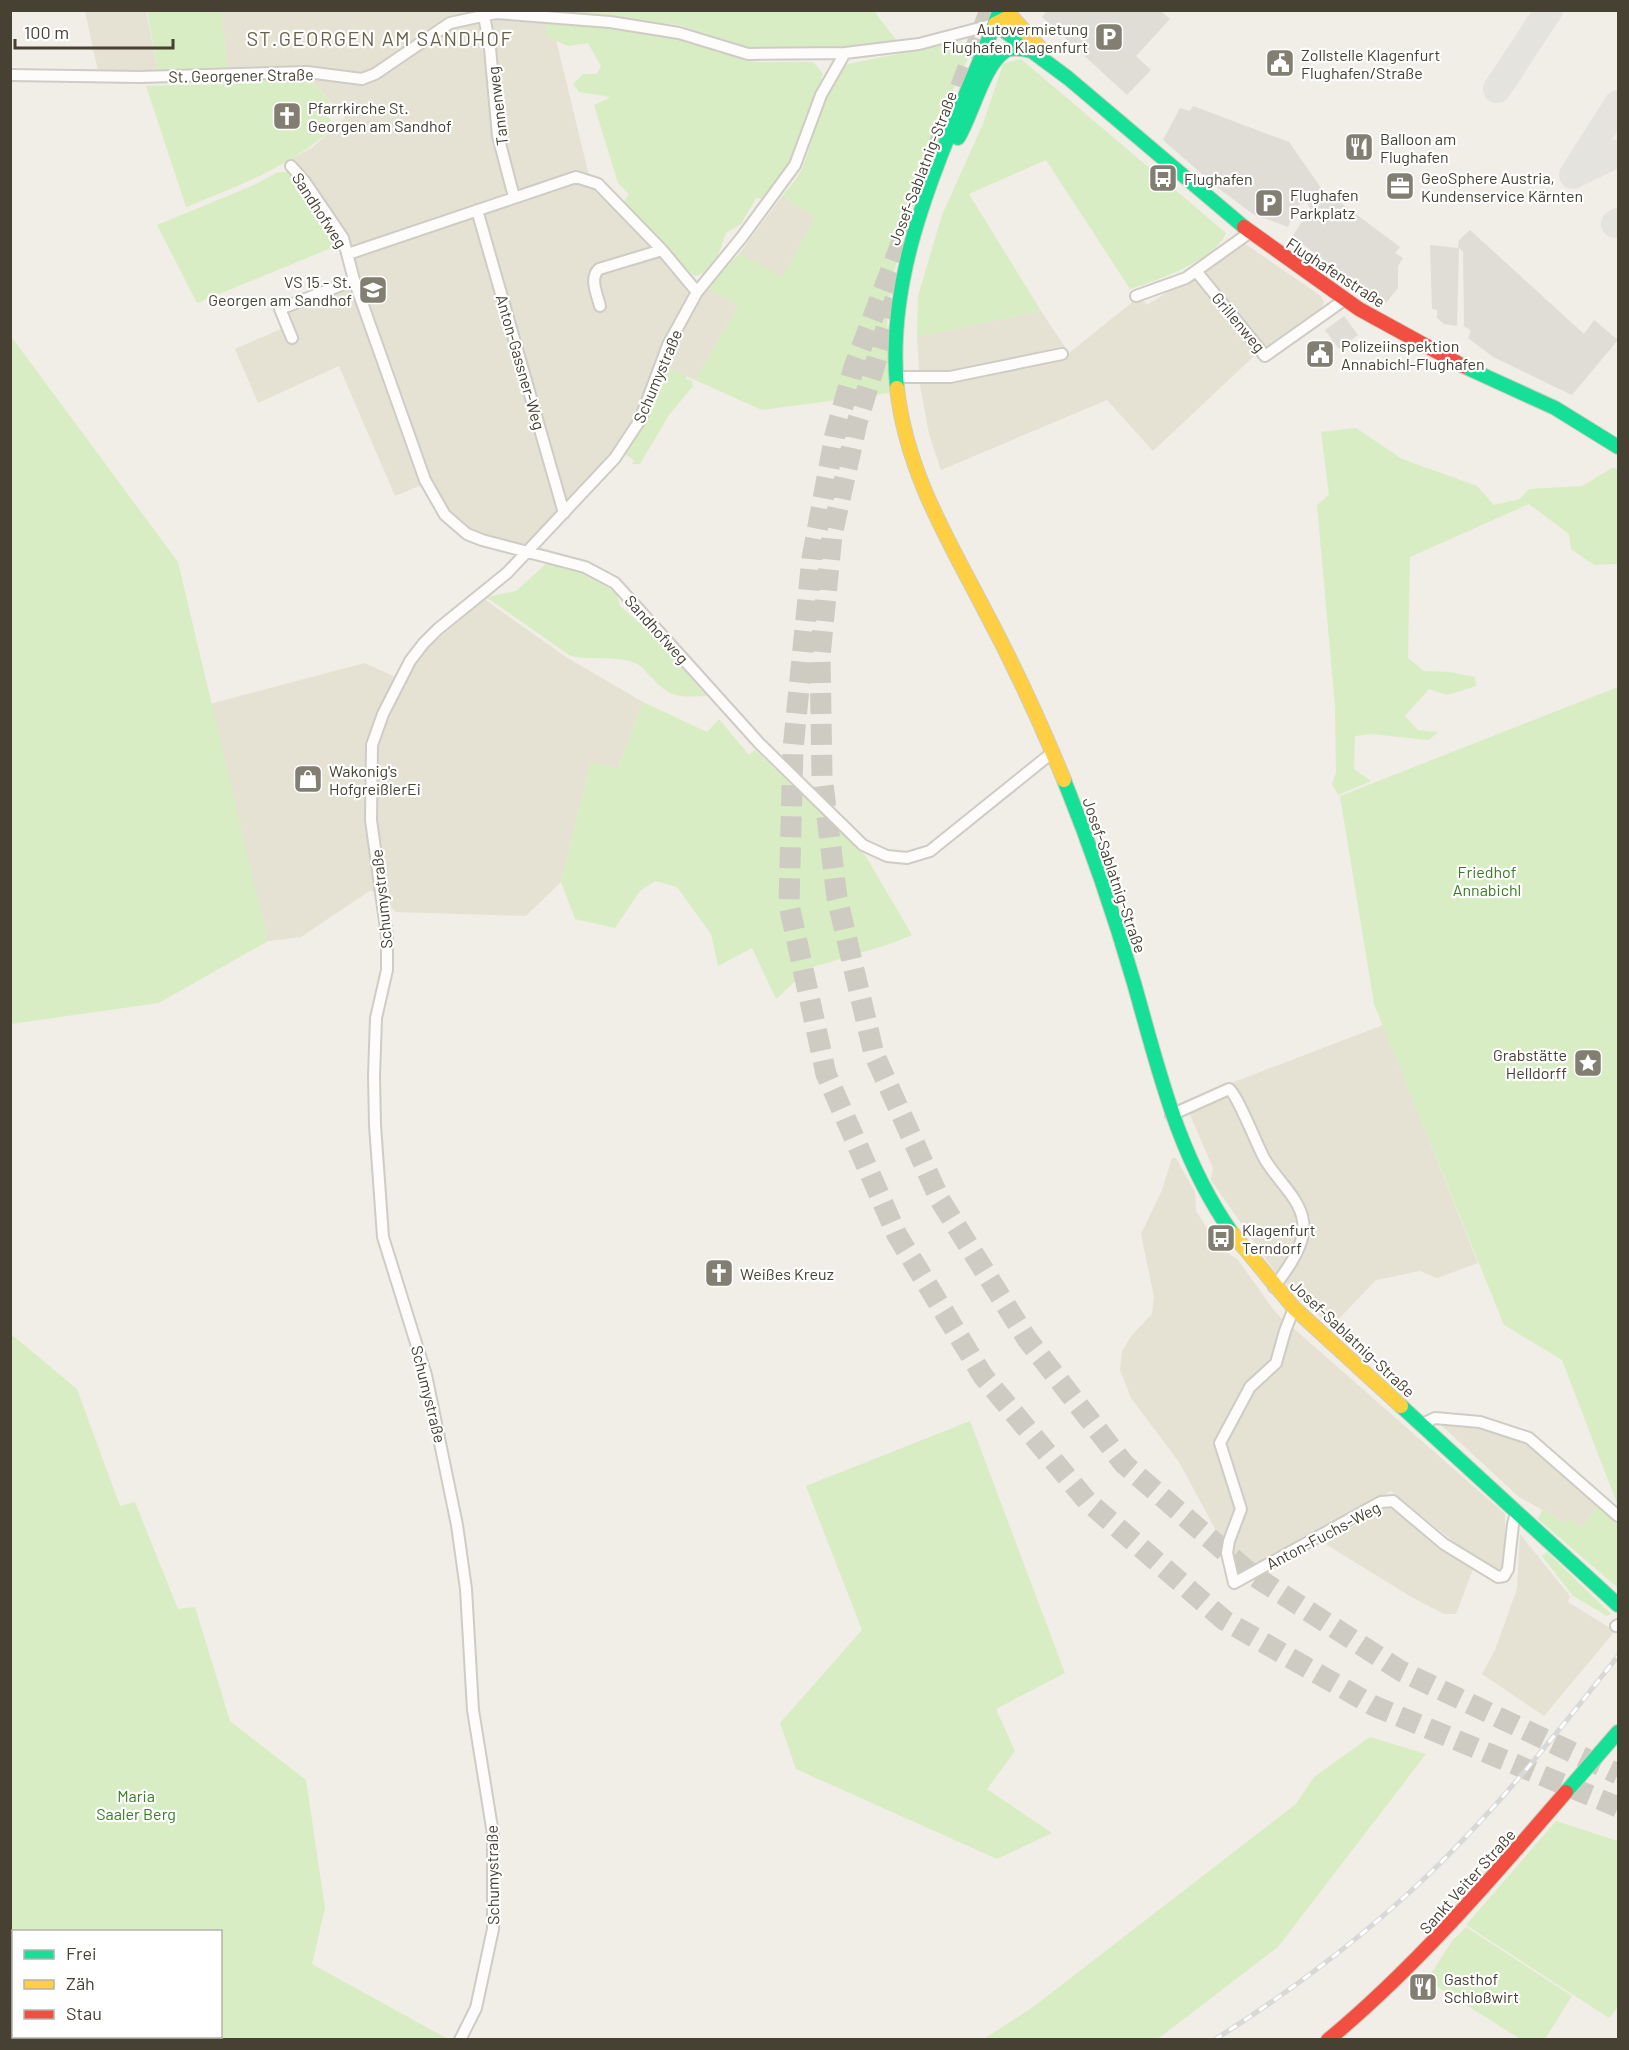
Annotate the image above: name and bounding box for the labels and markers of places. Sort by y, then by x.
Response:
place label: Autovermietung Flughafen Klagenfurt [943,19,1088,56]
parking icon: Autovermietung Flughafen Klagenfurt [1093,21,1125,53]
place label: Zollstelle Klagenfurt Flughafen/Straße [1301,45,1440,82]
public building icon: Zollstelle Klagenfurt Flughafen/Straße [1264,47,1296,79]
place label: Pfarrkirche St. Georgen am Sandhof [308,98,452,135]
church icon: Pfarrkirche St. Georgen am Sandhof [271,100,303,132]
place label: Balloon am Flughafen [1380,129,1456,166]
restaurant icon: Balloon am Flughafen [1343,131,1375,163]
bus stop icon: Flughafen [1147,162,1179,194]
place label: GeoSphere Austria, Kundenservice Kärnten [1421,168,1583,205]
place label: Flughafen [1184,169,1253,188]
office icon: GeoSphere Austria, Kundenservice Kärnten [1384,170,1416,202]
place label: Flughafen Parkplatz [1290,185,1359,222]
parking icon: Flughafen Parkplatz [1253,187,1285,219]
place label: VS 15 - St. Georgen am Sandhof [208,272,352,309]
school or university icon: VS 15 - St. Georgen am Sandhof [357,274,389,306]
place label: Polizeiinspektion Annabichl-Flughafen [1341,336,1485,373]
public building icon: Polizeiinspektion Annabichl-Flughafen [1304,338,1336,370]
place label: Wakonig's HofgreißlerEi [329,761,421,798]
shop icon: Wakonig's HofgreißlerEi [292,763,324,795]
place label: Grabstätte Helldorff [1493,1045,1567,1082]
place icon: Grabstätte Helldorff [1572,1047,1604,1079]
place label: Klagenfurt Terndorf [1242,1220,1316,1257]
bus stop icon: Klagenfurt Terndorf [1205,1222,1237,1254]
church icon: Weißes Kreuz [703,1257,735,1289]
place label: Weißes Kreuz [740,1264,834,1283]
place label: Gasthof Schloßwirt [1444,1969,1519,2006]
restaurant icon: Gasthof Schloßwirt [1407,1971,1439,2003]

